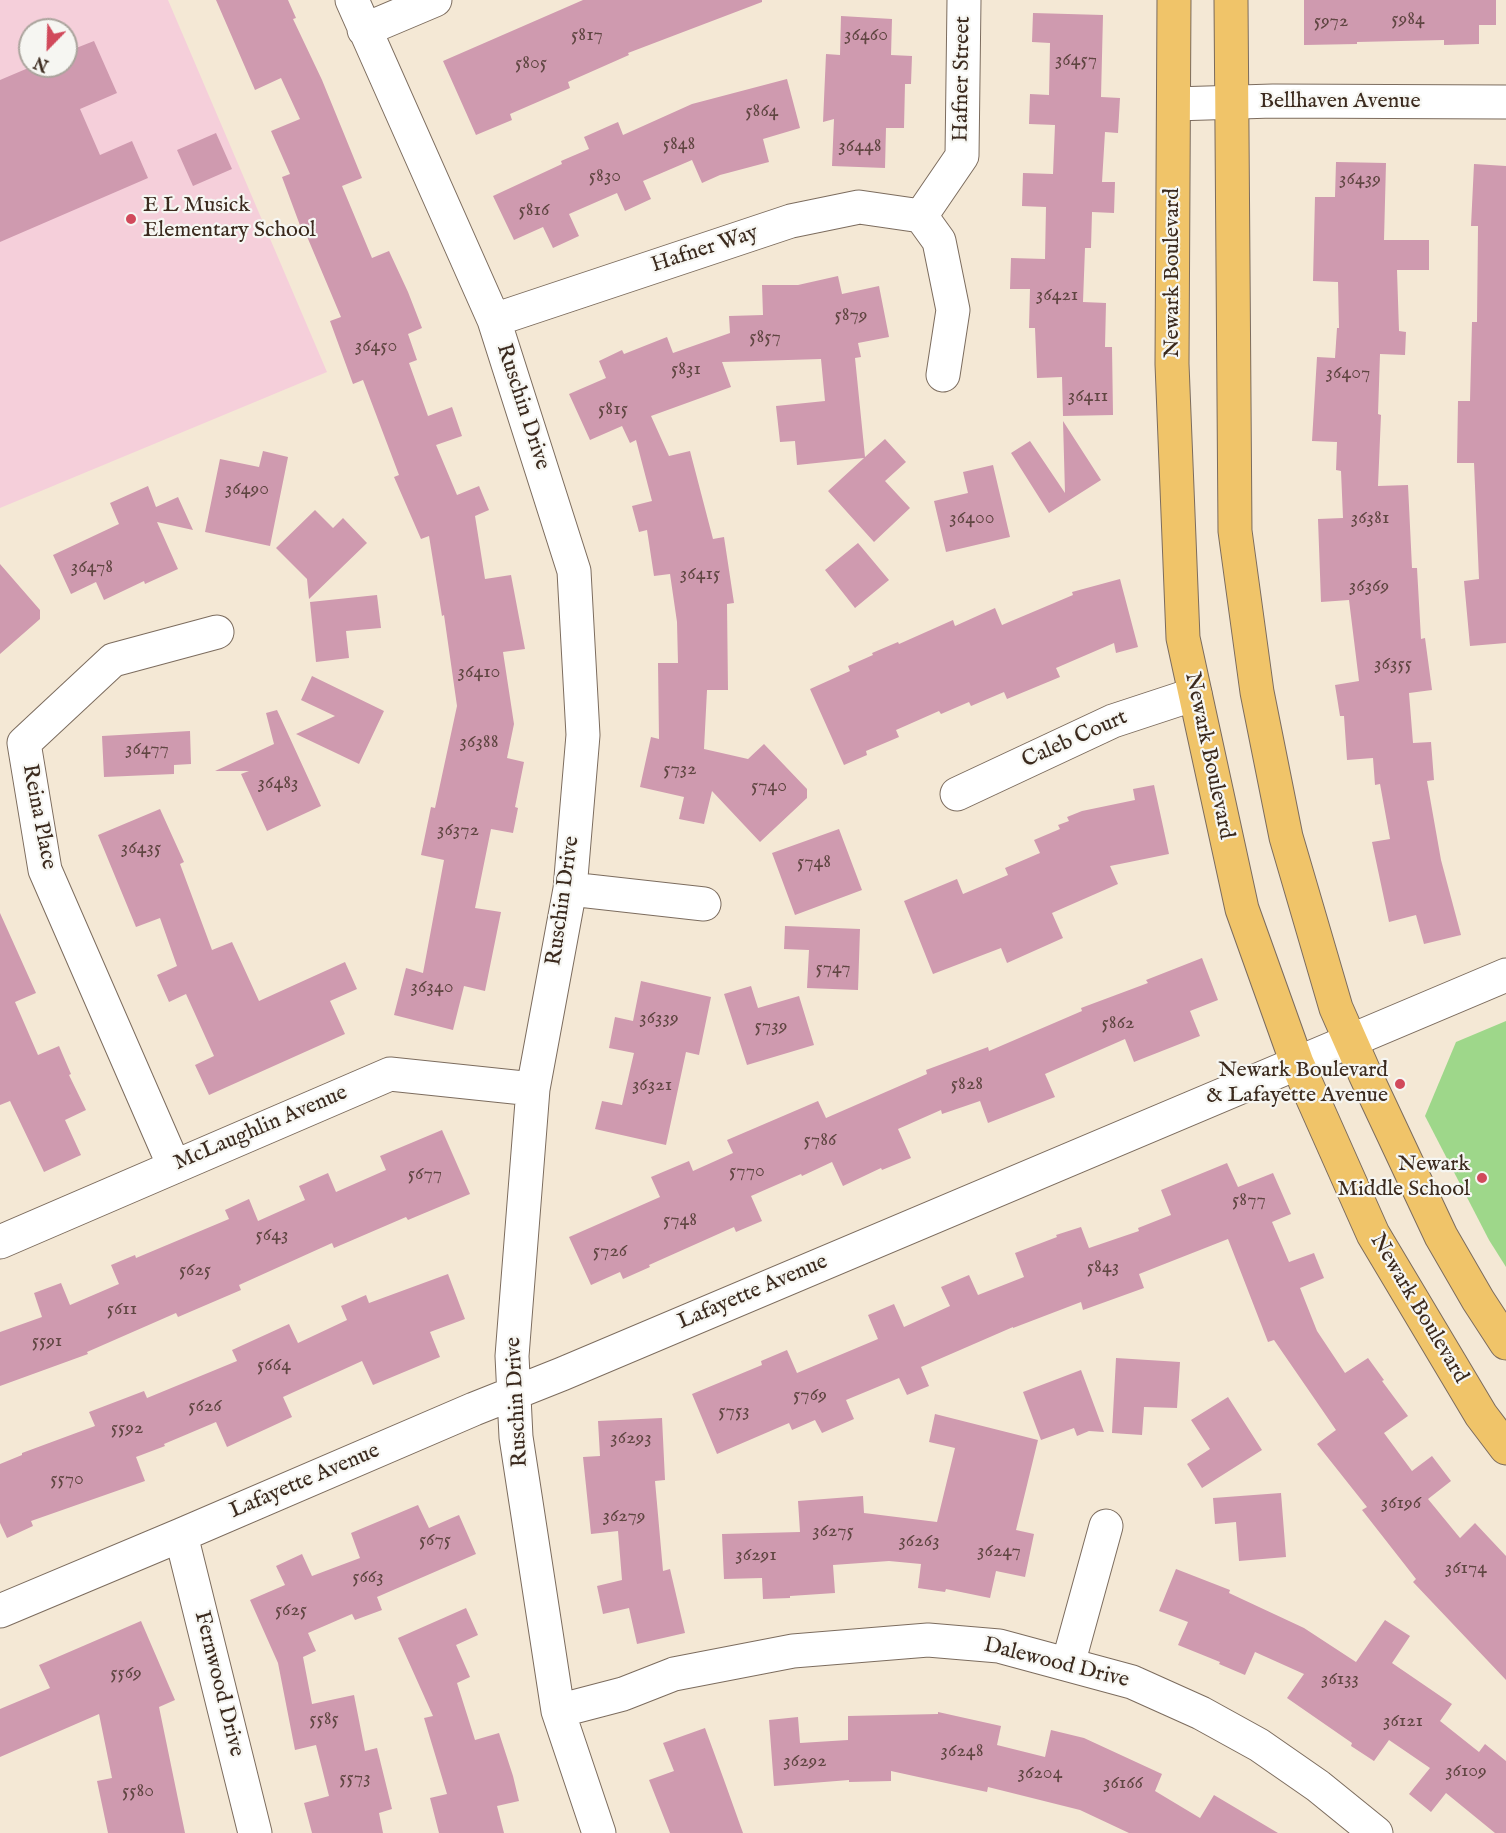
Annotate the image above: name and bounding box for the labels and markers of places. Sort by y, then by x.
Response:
place label: E L Musick Elementary School [143,193,316,244]
marker: E L Musick Elementary School [124,212,138,226]
place label: Newark Boulevard & Lafayette Avenue [1206,1058,1388,1110]
marker: Newark Boulevard & Lafayette Avenue [1393,1077,1407,1091]
place label: Newark Middle School [1337,1152,1470,1204]
marker: Newark Middle School [1475,1171,1489,1185]

